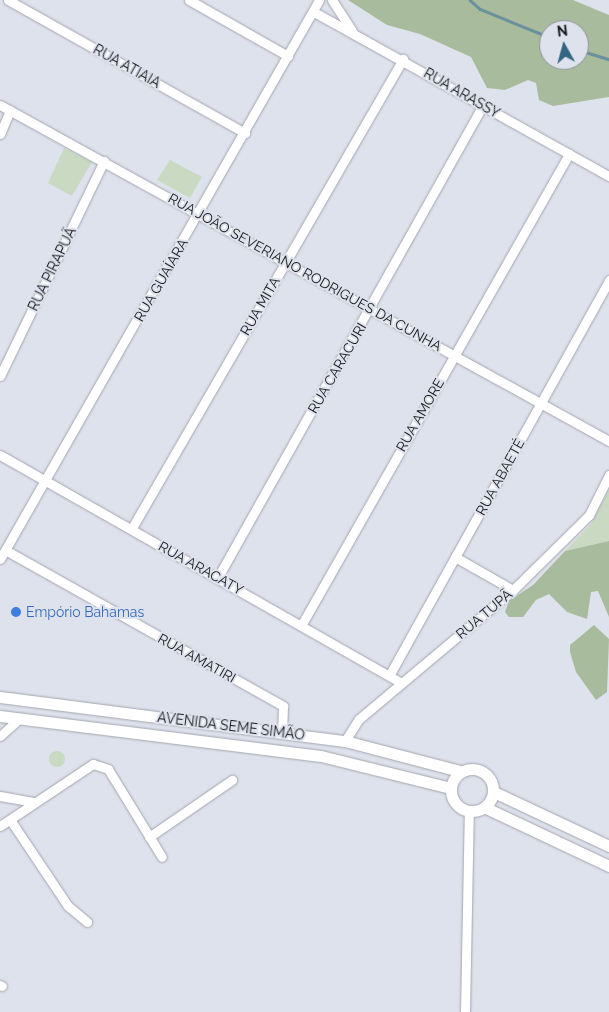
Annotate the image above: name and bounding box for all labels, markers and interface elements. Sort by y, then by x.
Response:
north arrow [539,20,589,70]
text: N [556,23,569,40]
street label: RUA ATIAIA [90,40,164,92]
street label: RUA ARASSY [421,64,503,122]
street label: RUA JOÃO SEVERIANO RODRIGUES DA CUNHA [165,189,445,355]
street label: RUA PIRAPUÃ [24,224,80,314]
street label: RUA GUAÍARA [130,235,192,325]
street label: RUA MITA [236,274,284,338]
street label: RUA CARACURI [304,320,370,416]
street label: RUA AMORE [392,375,448,455]
street label: RUA ABAETÉ [472,435,528,519]
street label: RUA ARACATY [155,537,247,599]
street label: RUA TUPÃ [452,585,516,643]
place label: Empório Bahamas [26,604,144,620]
marker: Empório Bahamas [10,606,22,618]
street label: RUA AMATIRI [155,630,239,686]
street label: AVENIDA SEME SIMÃO [156,709,306,743]

